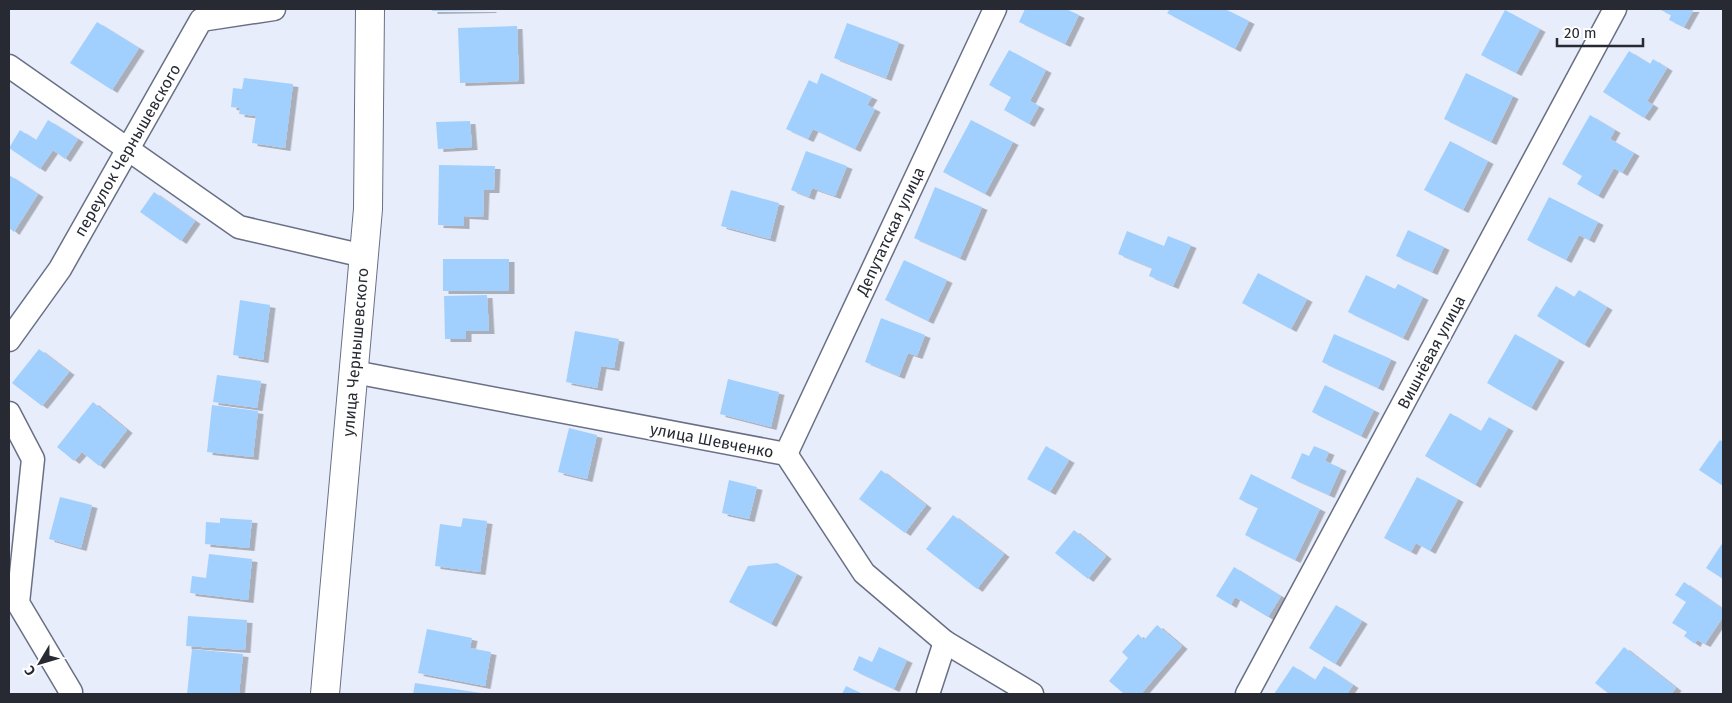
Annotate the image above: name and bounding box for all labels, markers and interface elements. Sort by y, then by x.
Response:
scale bar [1557,15,1643,47]
text: 20 m [1564,24,1597,42]
street label: переулок Чернышевского [70,61,185,240]
street label: Депутатская улица [852,164,929,299]
street label: улица Чернышевского [339,267,372,437]
street label: Вишнёвая улица [1394,292,1469,412]
street label: улица Шевченко [648,419,775,462]
north arrow [15,638,65,688]
text: С [21,662,39,679]

